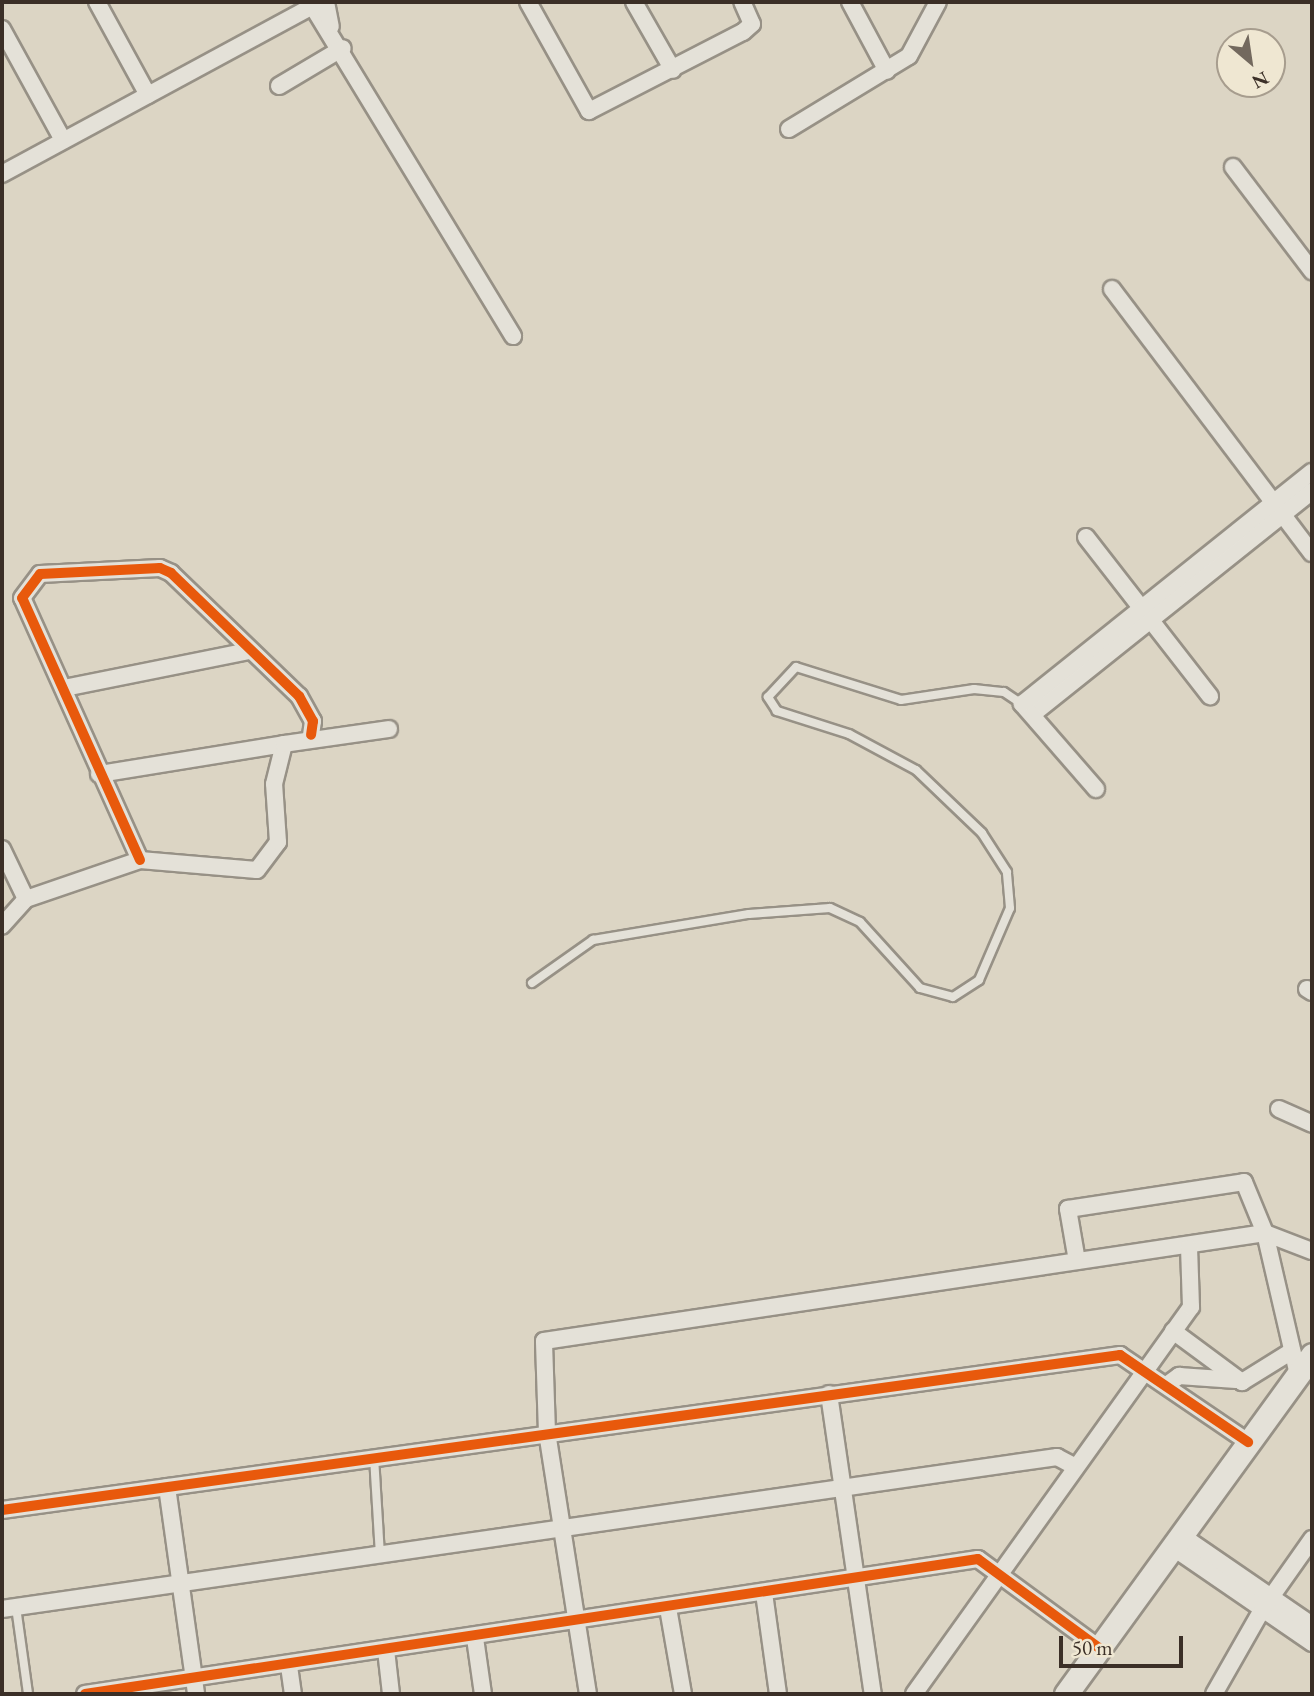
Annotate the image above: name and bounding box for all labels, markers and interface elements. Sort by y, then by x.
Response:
north arrow [1216,28,1286,98]
text: N [1248,65,1273,95]
scale bar [1062,1622,1186,1666]
text: 50 m [1072,1634,1113,1661]

